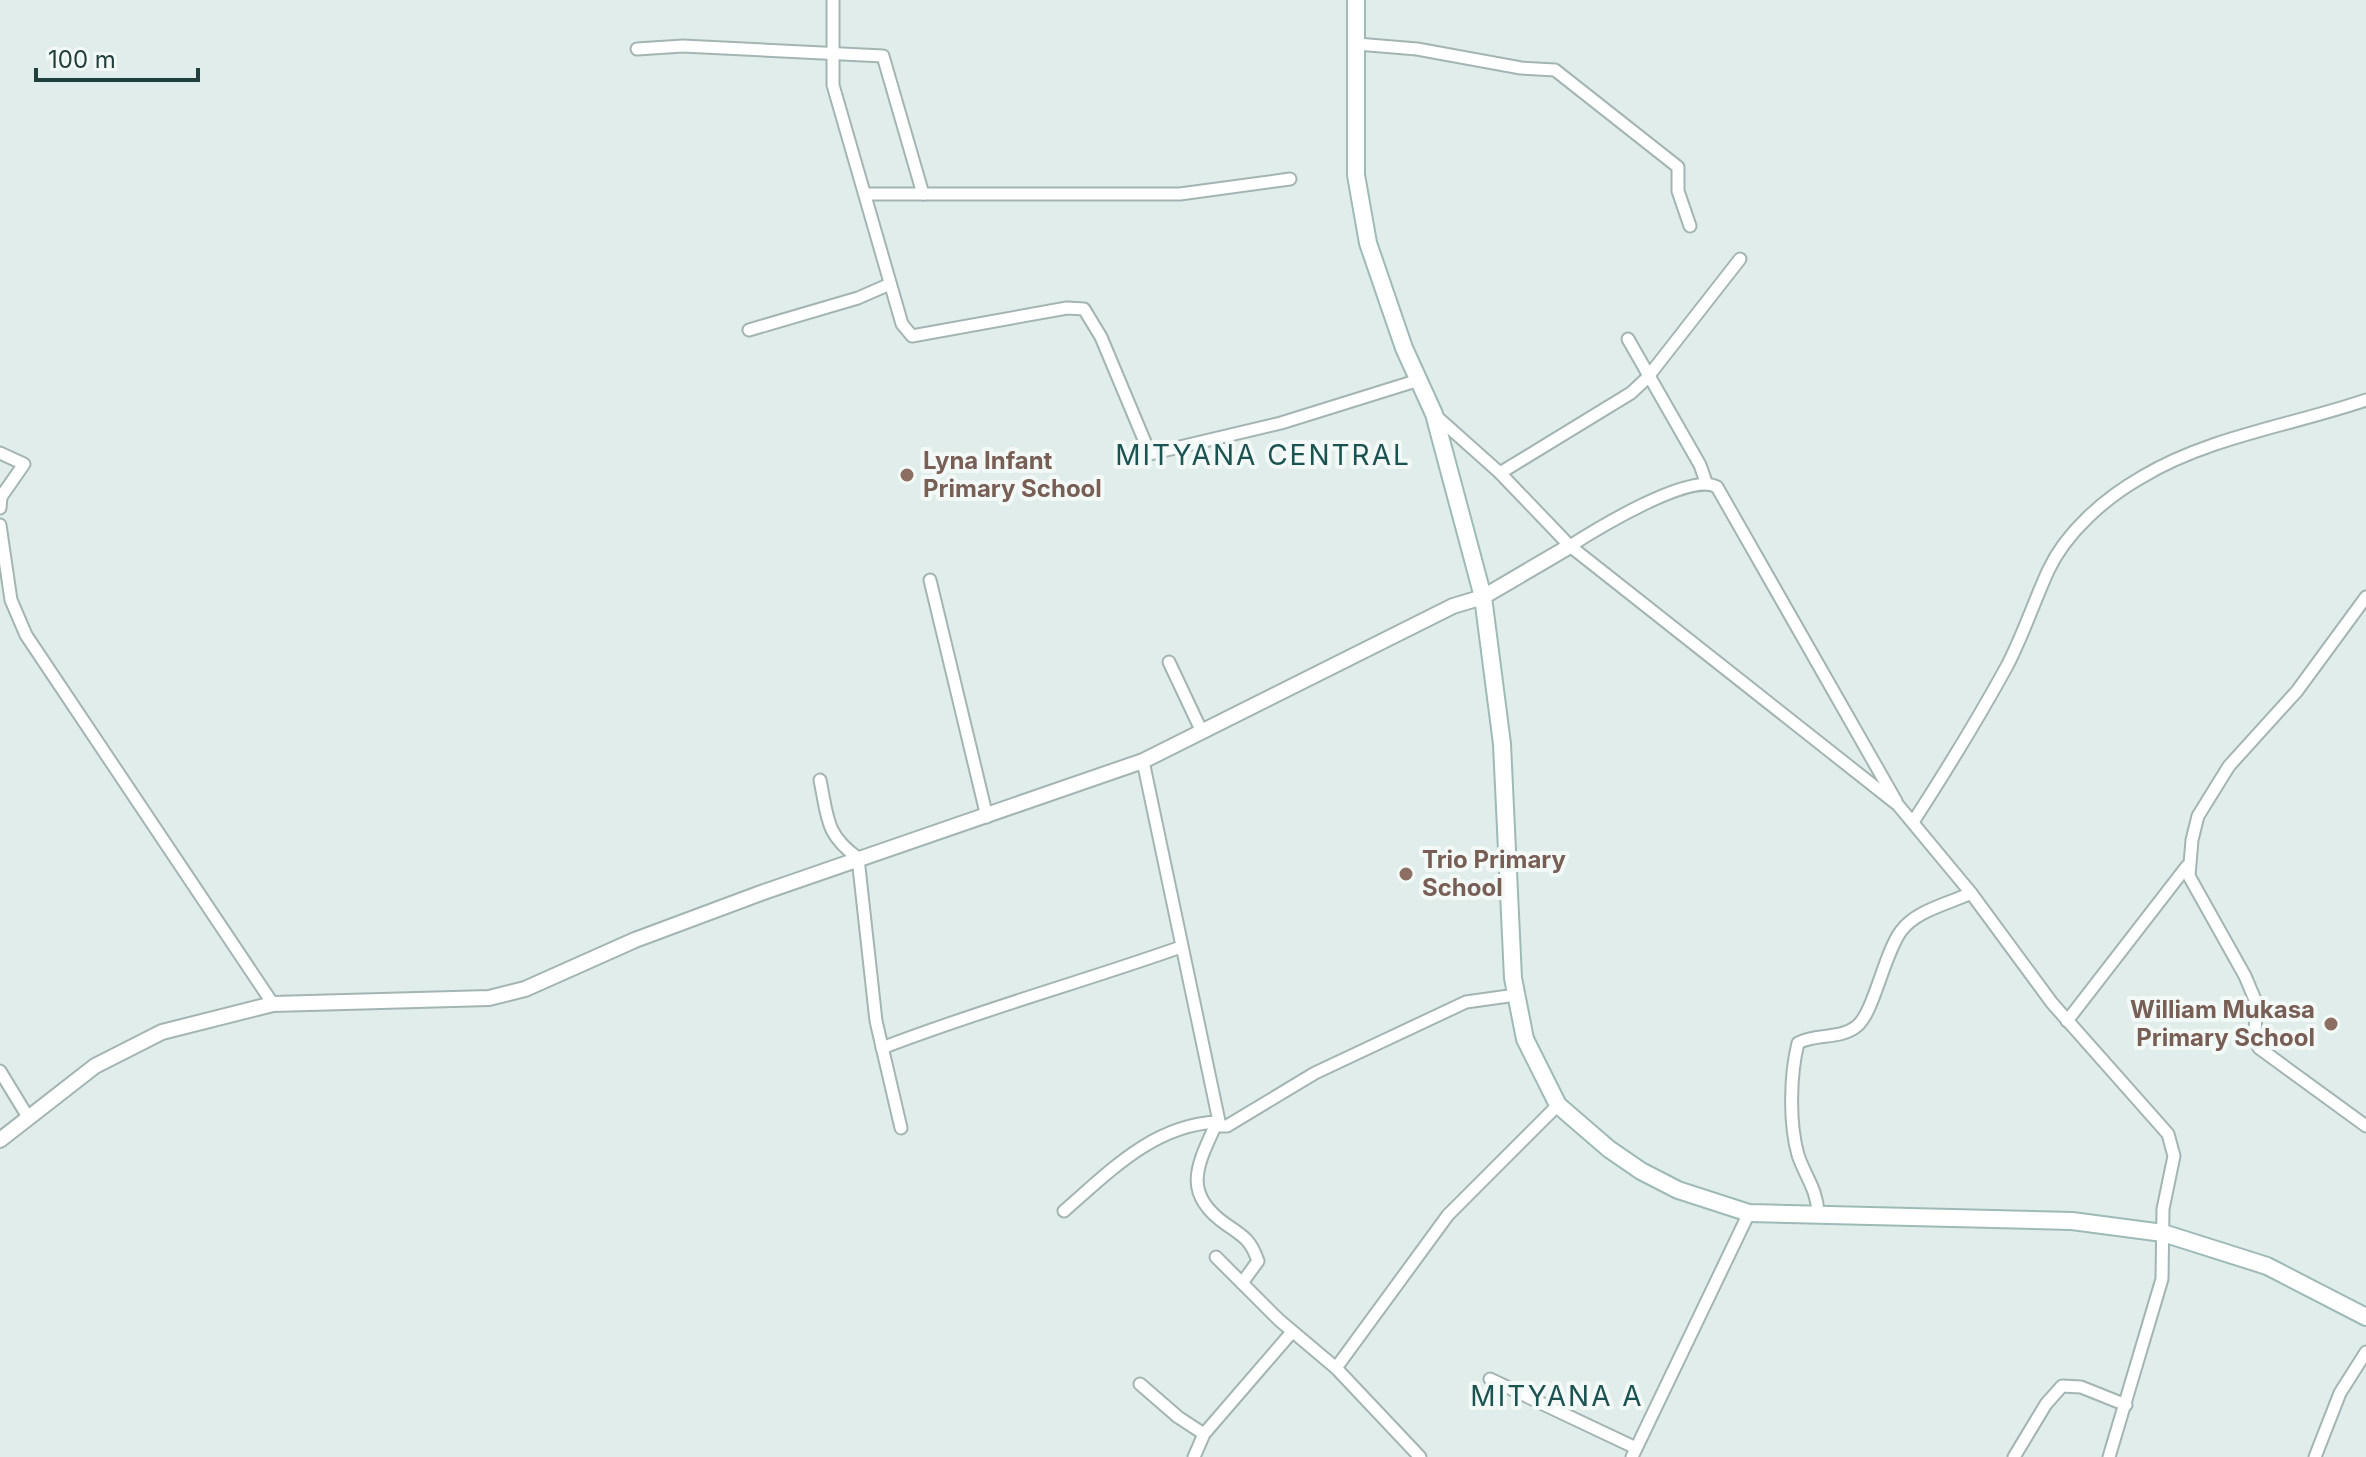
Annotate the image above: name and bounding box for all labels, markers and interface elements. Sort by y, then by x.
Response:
scale bar [36,32,198,82]
text: 100 m [48,45,116,74]
district label: MITYANA CENTRAL [1115,438,1411,472]
place label: Lyna Infant Primary School [923,446,1102,503]
marker: Lyna Infant Primary School [898,466,916,484]
place label: Trio Primary School [1422,845,1567,902]
marker: Trio Primary School [1397,865,1415,883]
place label: William Mukasa Primary School [2130,995,2315,1052]
marker: William Mukasa Primary School [2322,1015,2340,1033]
district label: MITYANA A [1470,1379,1644,1413]

